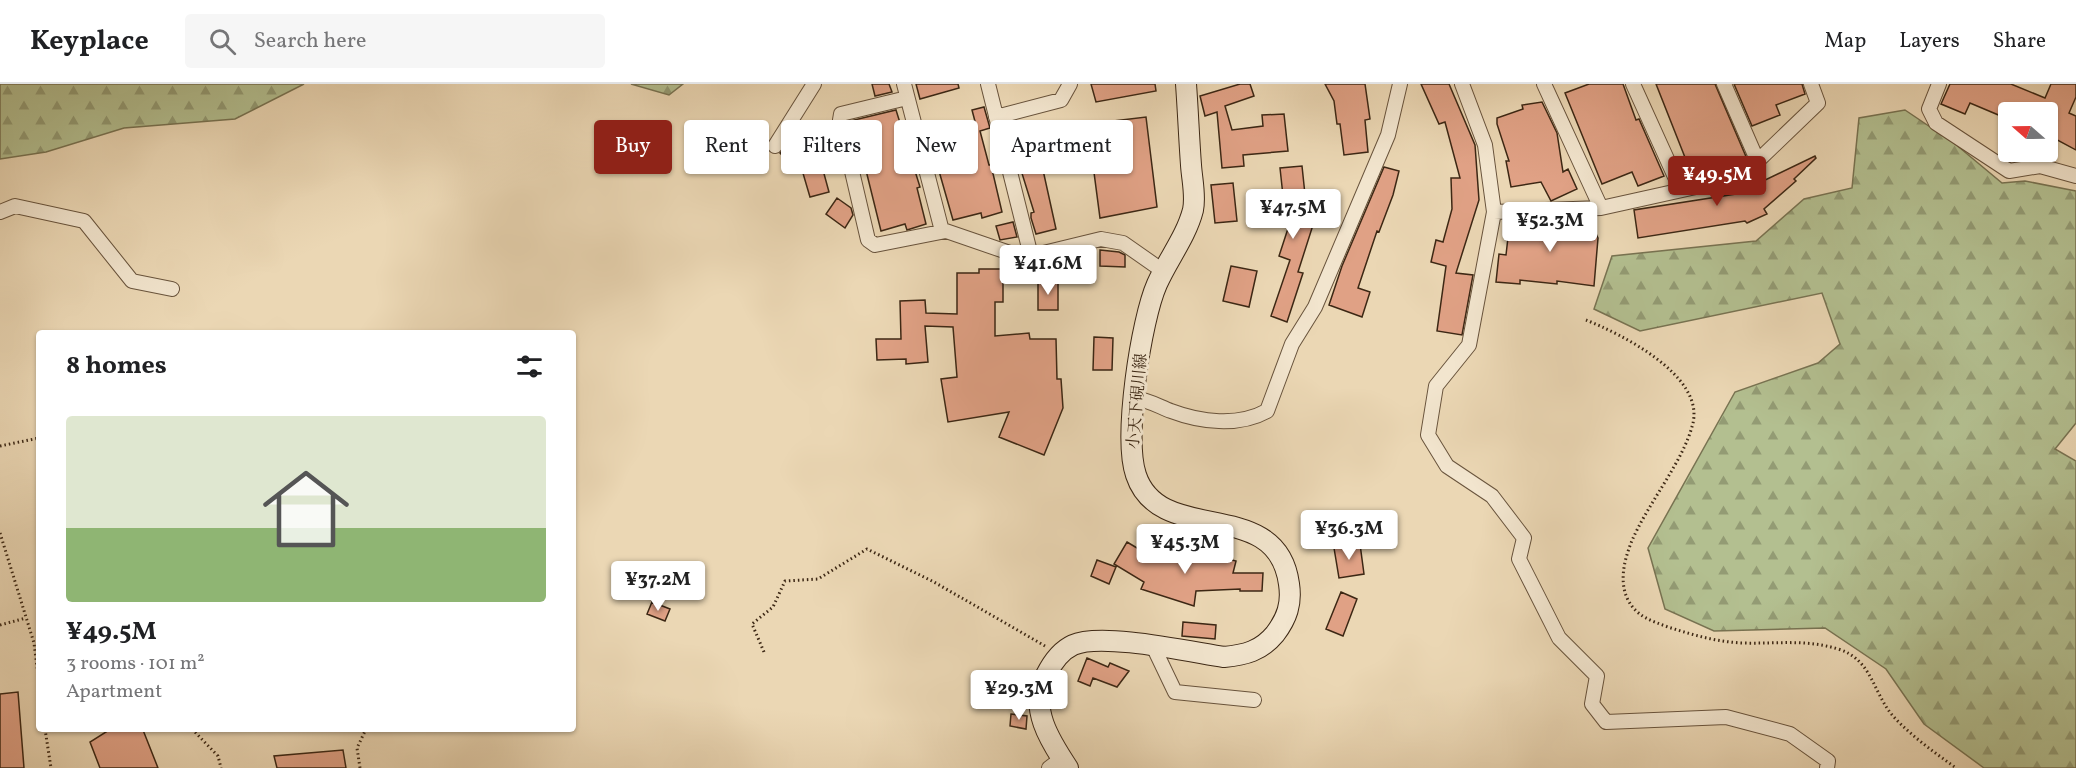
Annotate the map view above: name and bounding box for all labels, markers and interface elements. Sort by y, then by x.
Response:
search box [185,14,605,68]
text: Keyplace [30,22,149,61]
icon: search [206,25,239,58]
text: Search here [254,26,366,57]
text: Map [1824,27,1866,56]
text: Layers [1899,27,1960,56]
text: Share [1993,27,2046,56]
north arrow [1998,102,2058,162]
map controls [1998,102,2058,162]
chip: Buy [594,120,672,174]
chip: Rent [684,120,769,174]
chip: Filters [781,120,882,174]
chip: New [894,120,978,174]
chip: Apartment [990,120,1133,174]
pin: ¥49.5M [1668,156,1766,207]
text: ¥49.5M [1682,161,1752,189]
pin: ¥47.5M [1244,189,1342,240]
text: ¥47.5M [1260,194,1326,222]
pin: ¥52.3M [1501,202,1599,253]
text: ¥52.3M [1516,207,1584,235]
pin: ¥41.6M [999,245,1097,296]
text: ¥41.6M [1014,250,1082,278]
text: 8 homes [66,348,167,384]
icon: filters [513,350,546,383]
street label: 小天下硯川線 [1123,352,1153,450]
icon: home [252,455,360,563]
pin: ¥36.3M [1300,510,1398,561]
text: ¥36.3M [1315,515,1383,543]
pin: ¥45.3M [1136,524,1234,575]
text: ¥45.3M [1151,529,1219,557]
pin: ¥37.2M [609,561,707,612]
text: ¥37.2M [625,566,691,594]
text: ¥49.5M [66,614,157,650]
text: 3 rooms · 101 m² [66,650,205,678]
pin: ¥29.3M [970,670,1068,721]
text: ¥29.3M [985,675,1053,703]
text: Apartment [66,678,162,706]

